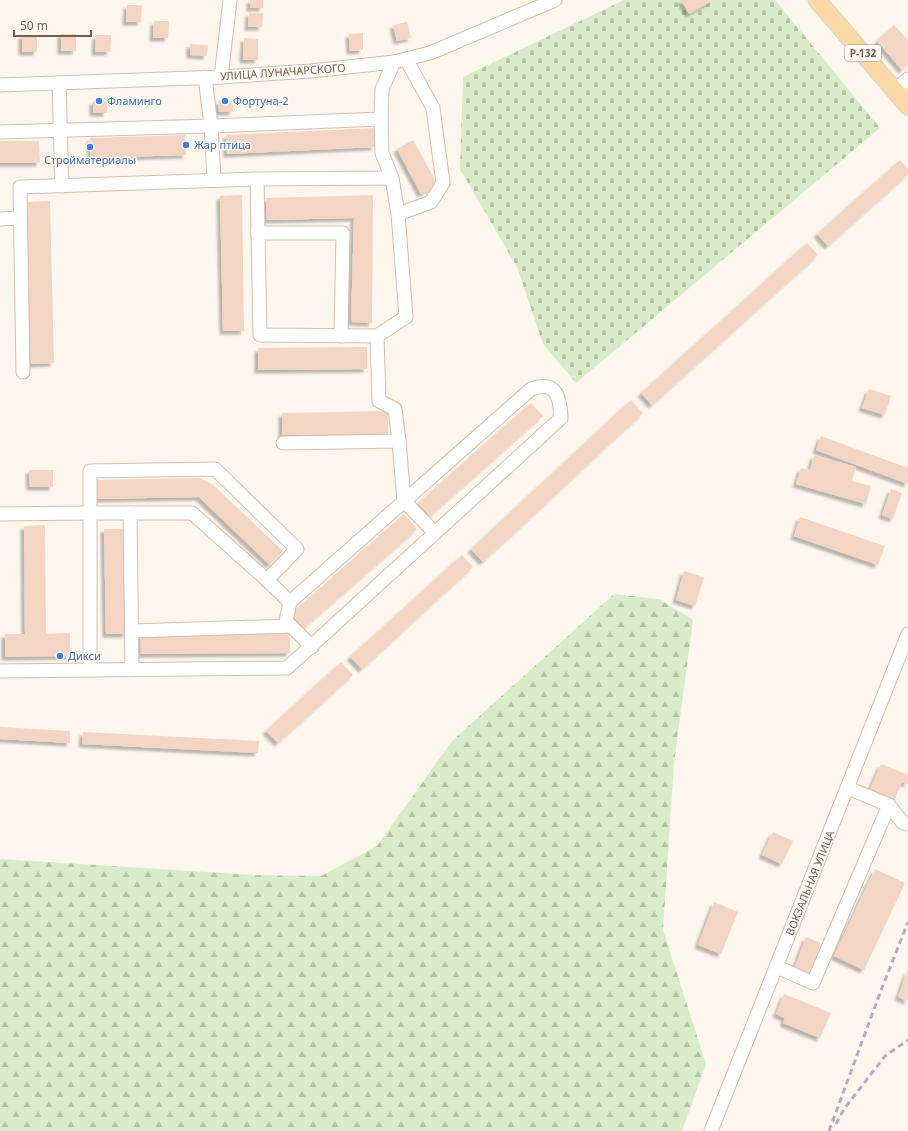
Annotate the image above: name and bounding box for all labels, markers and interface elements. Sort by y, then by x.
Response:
scale bar [14,12,91,38]
text: 50 m [20,17,48,34]
road number: Р-132 [845,45,881,61]
street label: УЛИЦА ЛУНАЧАРСКОГО [220,60,346,83]
place label: Фламинго [107,93,162,108]
place label: Фортуна-2 [233,93,289,108]
marker: Фламинго [94,96,104,106]
marker: Фортуна-2 [220,96,230,106]
place label: Жар птица [194,137,251,152]
marker: Жар птица [181,140,191,150]
marker: Стройматериалы [85,142,95,152]
place label: Стройматериалы [44,152,136,167]
place label: Дикси [68,648,101,663]
marker: Дикси [55,651,65,661]
street label: ВОКЗАЛЬНАЯ УЛИЦА [782,827,838,938]

